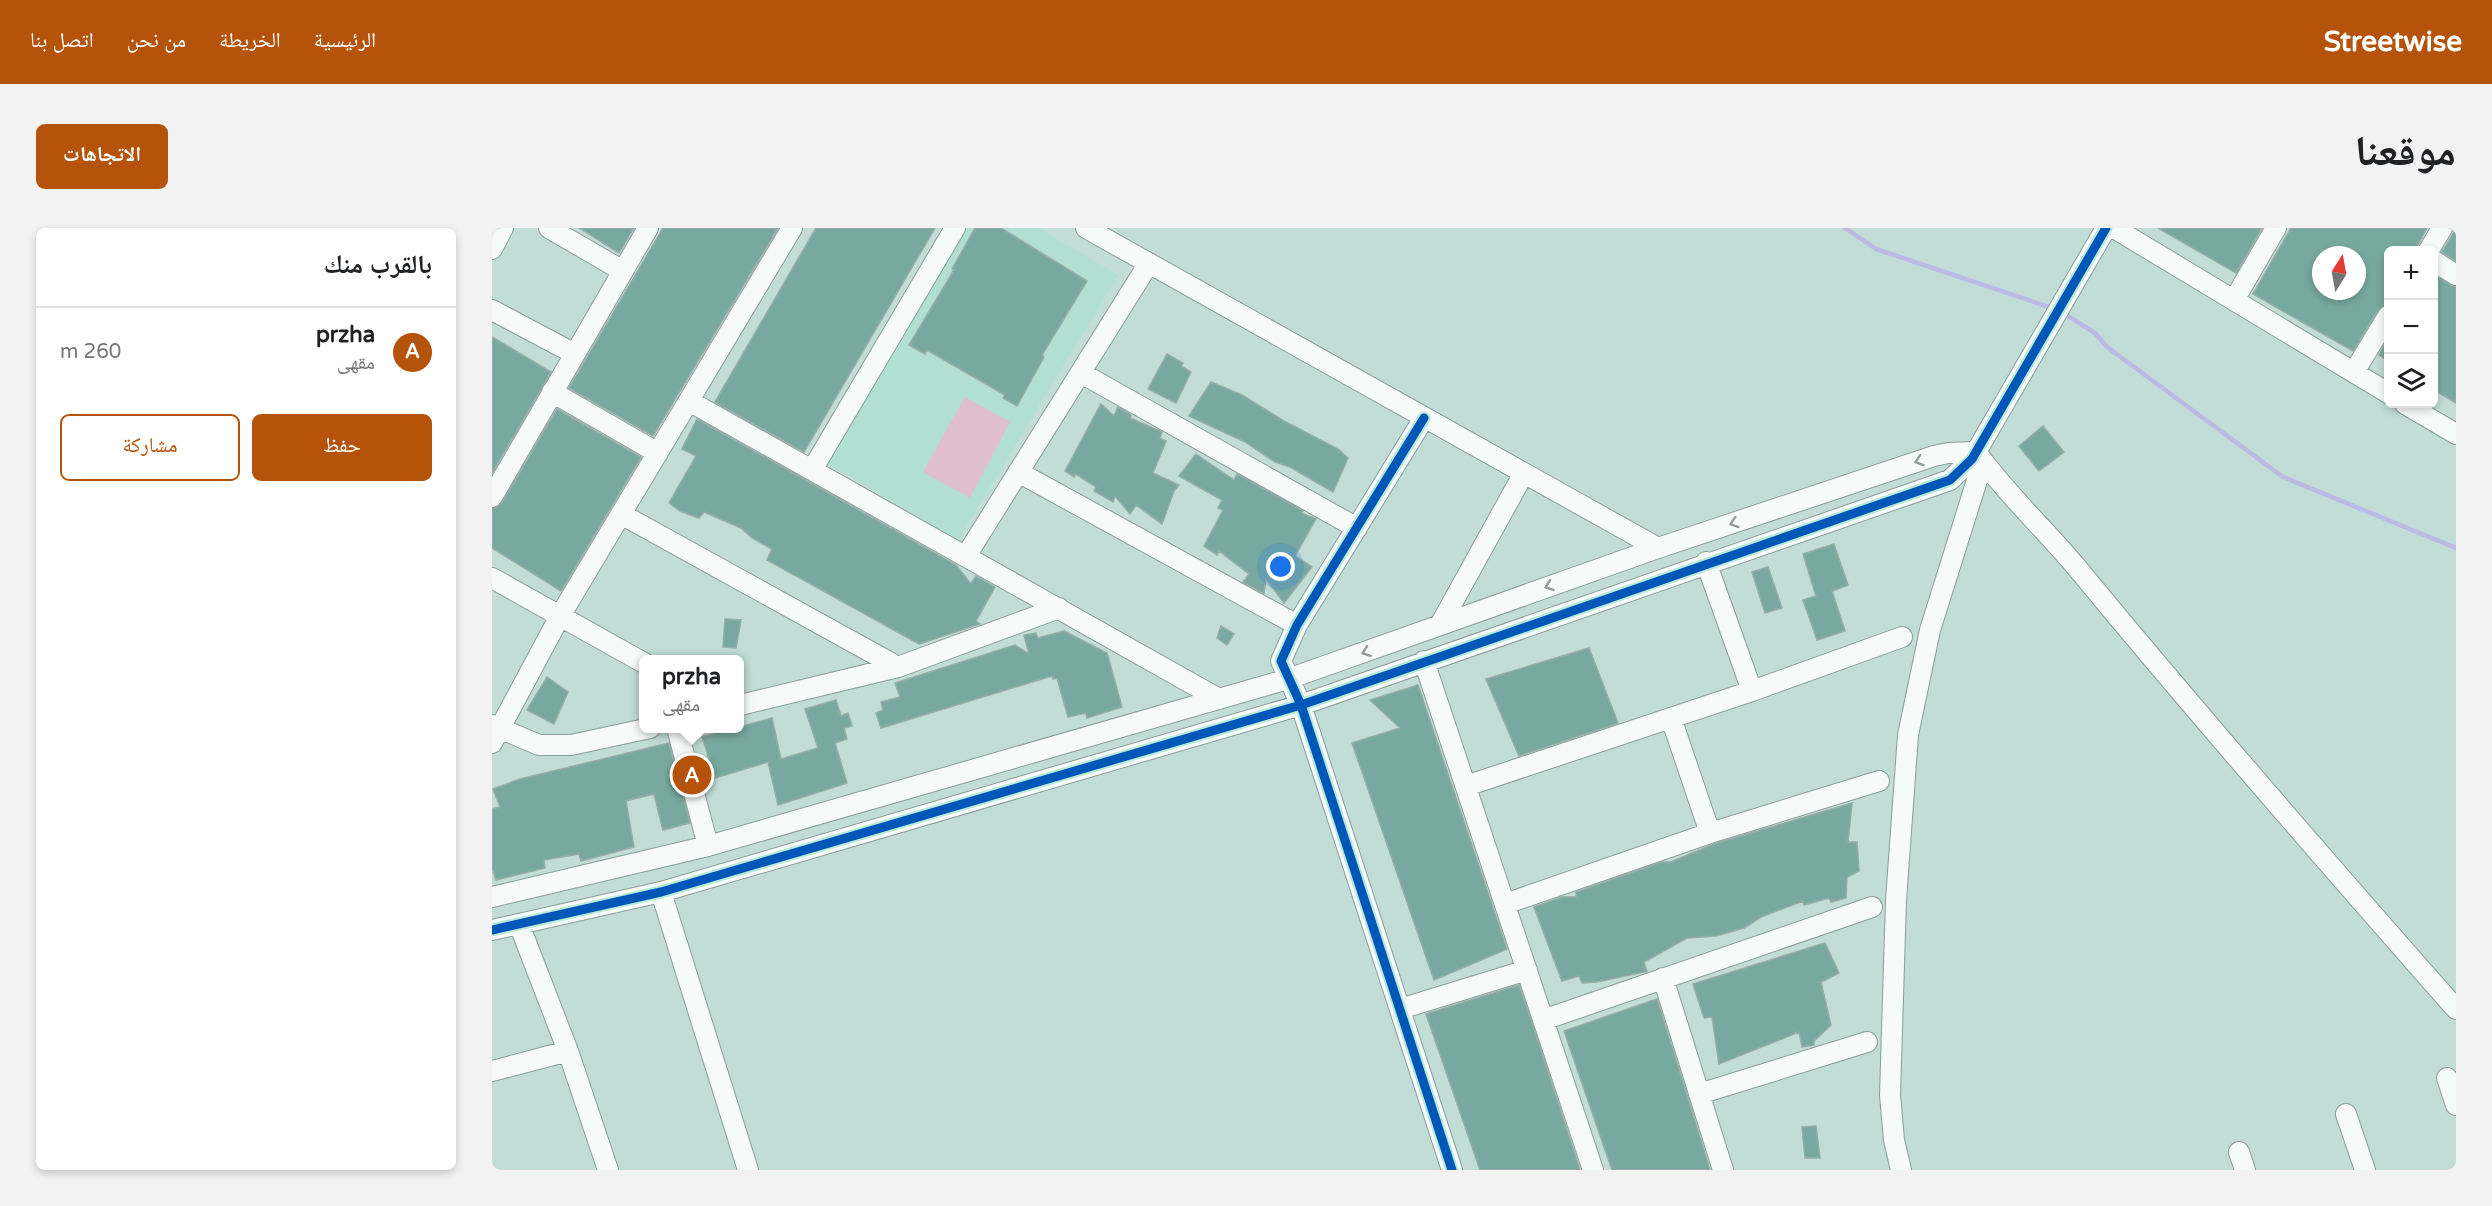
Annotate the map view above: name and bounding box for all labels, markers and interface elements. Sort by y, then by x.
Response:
text: Streetwise [2324,25,2462,59]
text: اتصل بنا [30,28,94,53]
text: من نحن [127,28,186,53]
text: الخريطة [219,28,281,53]
text: الرئيسية [314,28,376,53]
button: الاتجاهات [36,124,168,189]
text: موقعنا [2355,126,2456,177]
north arrow [2312,246,2366,300]
map controls [2384,246,2438,408]
button: + [2384,246,2438,300]
text: بالقرب منك [324,249,432,280]
button: − [2384,300,2438,354]
text: przha [316,322,375,348]
text: 260 m [60,340,121,364]
text: A [405,340,420,364]
text: مقهى [337,351,375,375]
button: layers [2384,354,2438,408]
button: مشاركة [60,414,240,481]
button: حفظ [252,414,432,481]
one-way arrow [1914,454,1925,467]
one-way arrow [1729,515,1740,528]
your location [1266,552,1295,581]
one-way arrow [1545,579,1555,592]
one-way arrow [1361,644,1372,657]
popup [639,655,744,733]
text: przha [662,664,721,690]
text: مقهى [662,693,700,717]
pin: A [672,752,712,798]

